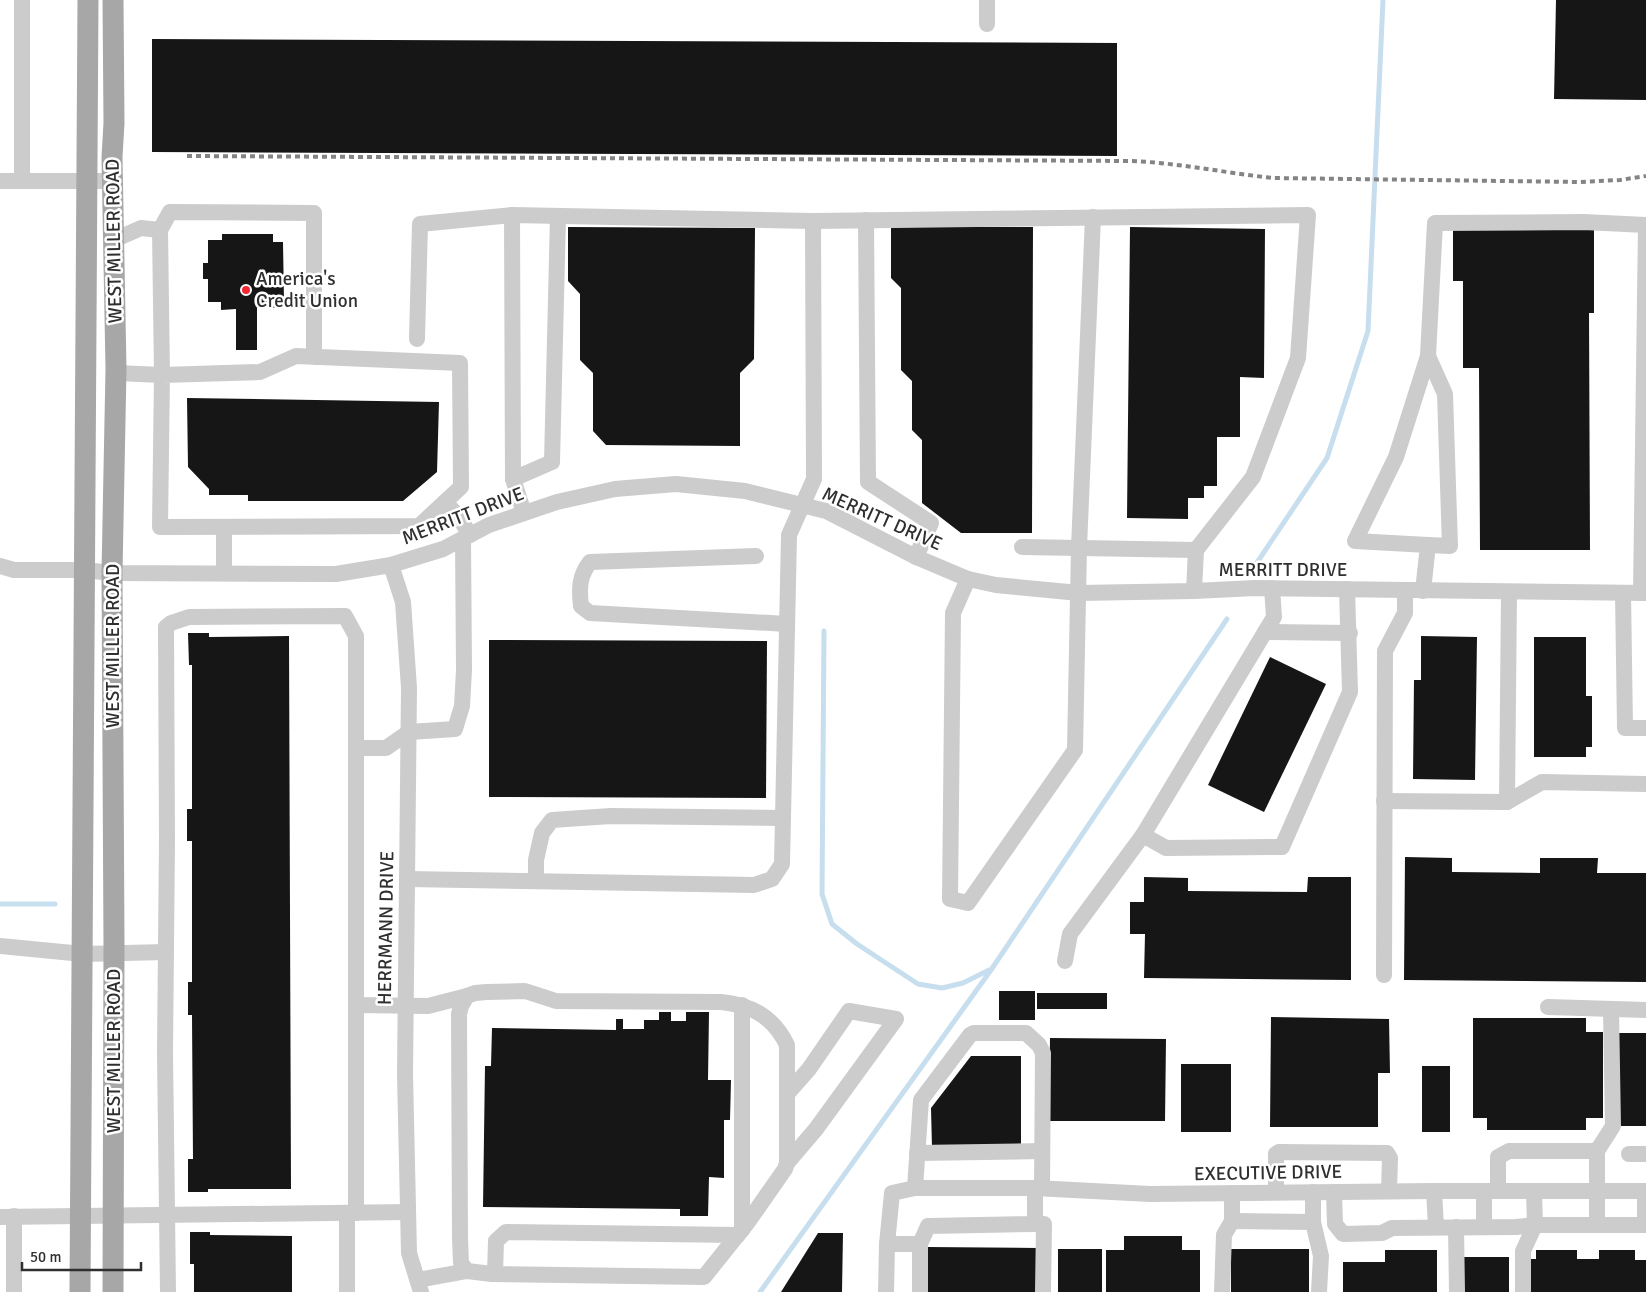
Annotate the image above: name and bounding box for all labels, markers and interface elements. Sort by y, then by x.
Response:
street label: WEST MILLER ROAD [101,159,127,323]
place label: America's Credit Union [256,267,358,313]
marker: America's Credit Union [240,284,252,296]
street label: MERRITT DRIVE [399,482,527,550]
street label: MERRITT DRIVE [818,482,946,556]
street label: MERRITT DRIVE [1219,558,1347,582]
street label: WEST MILLER ROAD [101,564,125,728]
street label: HERRMANN DRIVE [373,851,399,1005]
street label: WEST MILLER ROAD [102,969,126,1133]
street label: EXECUTIVE DRIVE [1194,1160,1342,1186]
scale bar [22,1240,141,1272]
text: 50 m [30,1248,61,1266]

